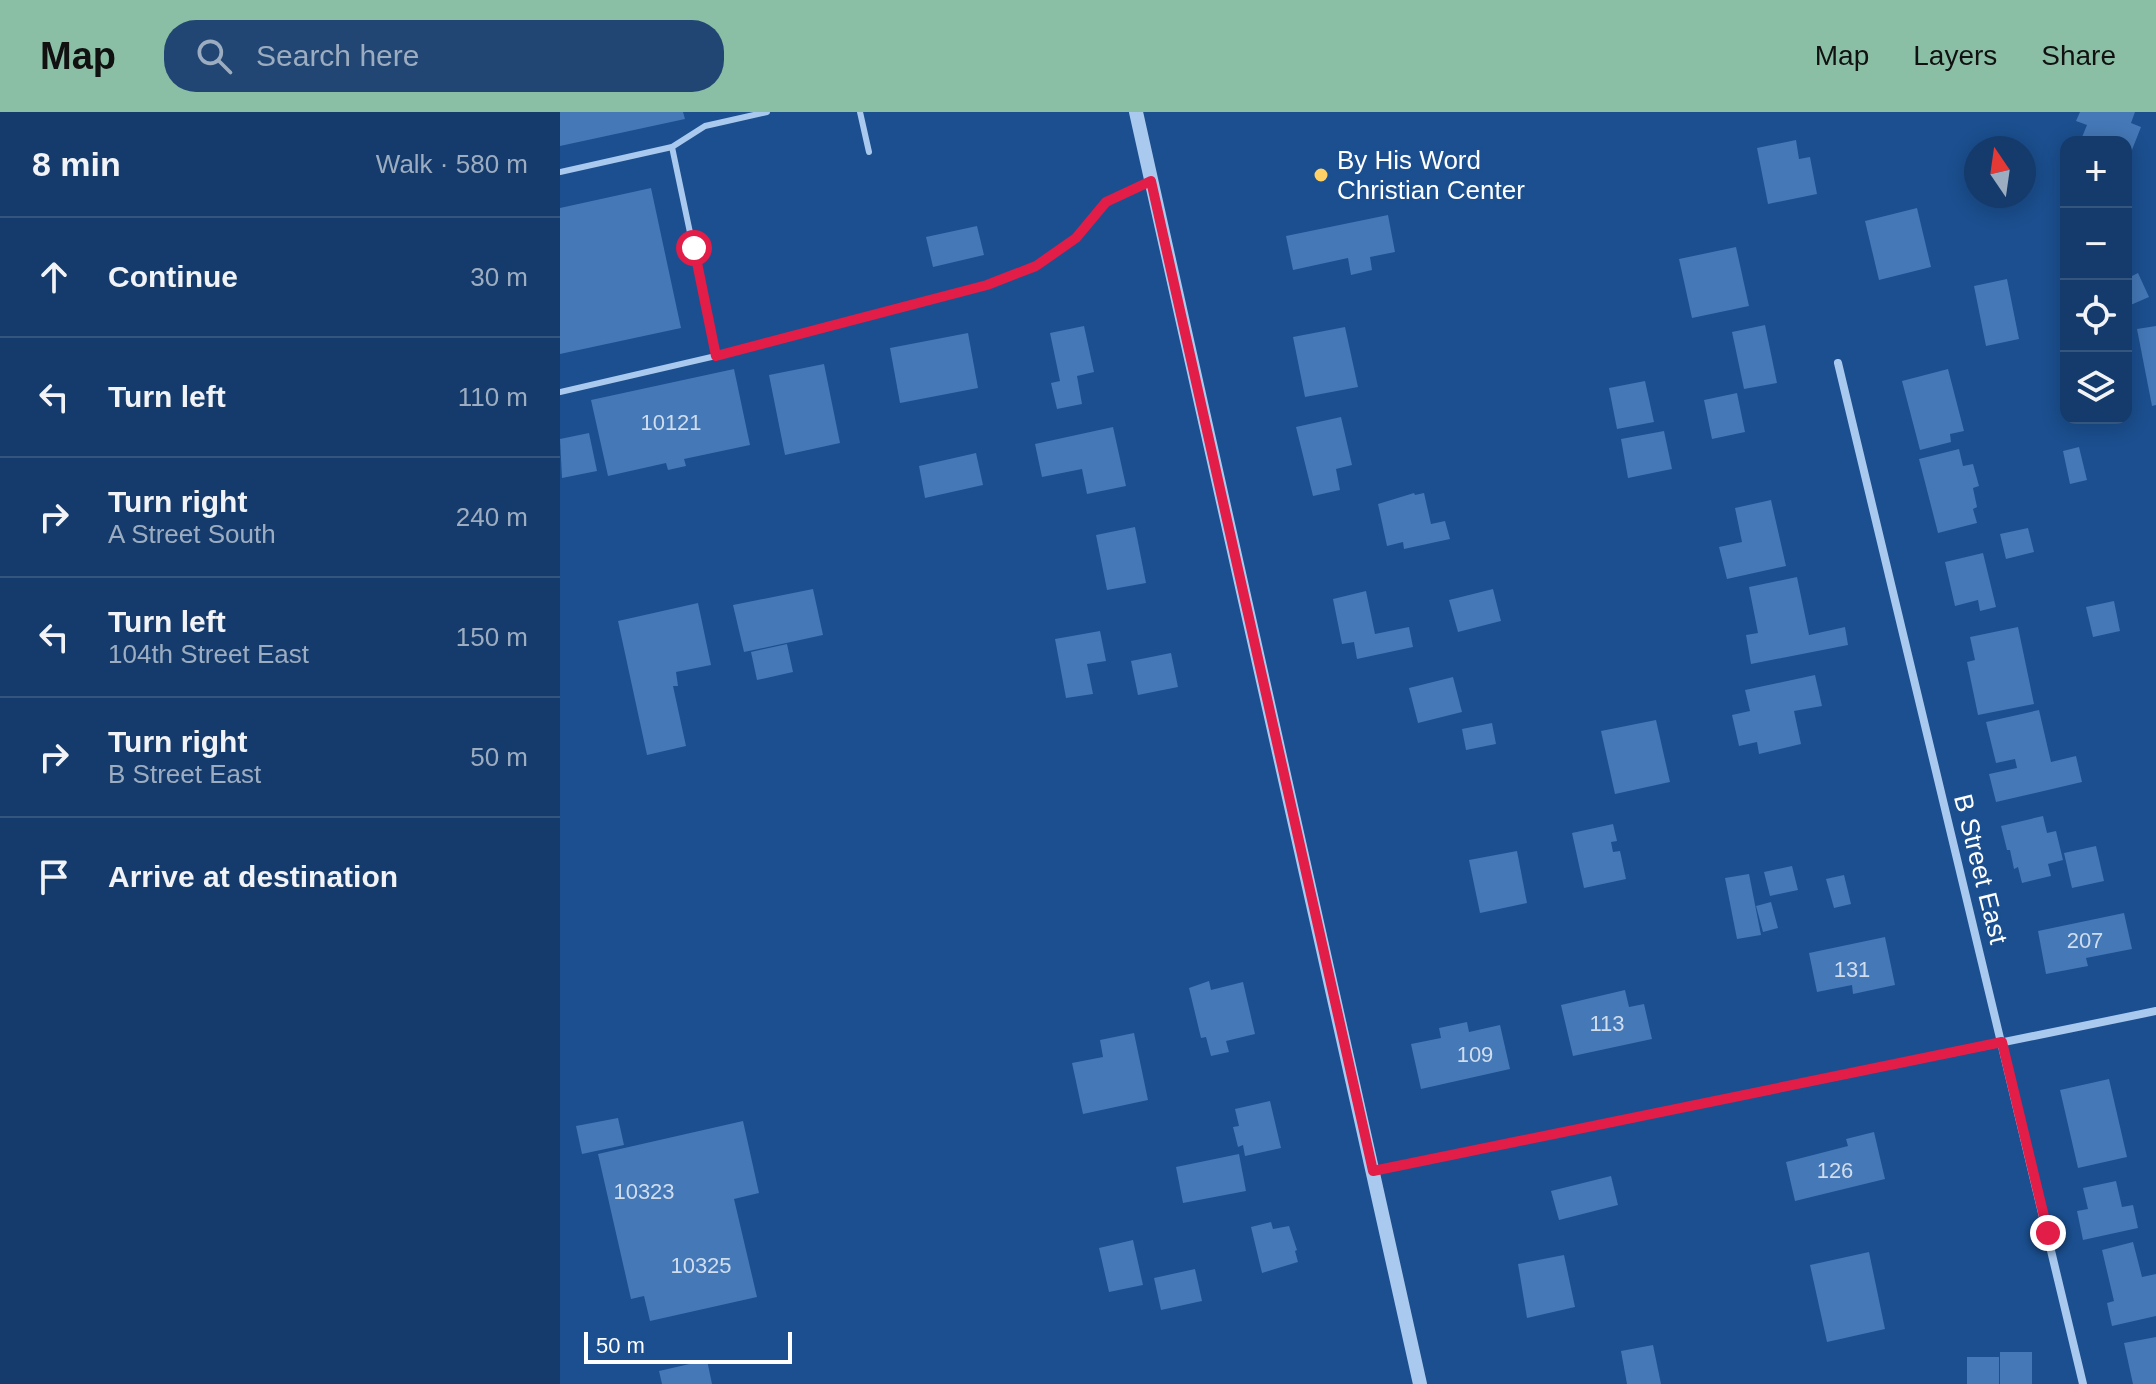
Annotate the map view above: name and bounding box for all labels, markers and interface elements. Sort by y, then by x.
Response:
search box [164,20,724,92]
icon: search [192,34,236,78]
text: Map [40,35,116,77]
text: Search here [256,39,419,72]
text: Map [1815,40,1869,71]
text: Layers [1913,40,1997,71]
text: Share [2041,40,2116,71]
north arrow [1964,136,2036,208]
map controls [2060,136,2132,424]
button: + [2060,136,2132,208]
text: 8 min [32,145,121,183]
place label: By His Word Christian Center [1337,145,1525,205]
text: Walk · 580 m [376,149,528,179]
marker: By His Word Christian Center [1312,166,1330,184]
button: − [2060,208,2132,280]
route start [676,230,712,266]
icon: ahead [32,255,76,299]
text: Continue [108,260,238,293]
text: 30 m [470,262,528,292]
button: locate [2060,280,2132,352]
button: layers [2060,352,2132,424]
icon: left [32,375,76,419]
text: Turn left [108,380,226,413]
text: 110 m [458,382,528,412]
house number: 10121 [640,410,702,435]
text: Turn right [108,485,247,518]
icon: right [32,495,76,539]
text: 240 m [456,502,528,532]
text: A Street South [108,519,276,549]
text: Turn left [108,605,226,638]
icon: left [32,615,76,659]
text: 150 m [456,622,528,652]
text: 104th Street East [108,639,309,669]
text: Turn right [108,725,247,758]
icon: right [32,735,76,779]
text: 50 m [470,742,528,772]
text: B Street East [108,759,261,789]
street label: B Street East [1948,791,2014,948]
icon: arrive [32,855,76,899]
text: Arrive at destination [108,860,398,893]
house number: 207 [2067,928,2103,953]
house number: 131 [1834,957,1870,982]
house number: 113 [1589,1011,1625,1036]
house number: 109 [1457,1042,1493,1067]
house number: 126 [1817,1158,1853,1183]
house number: 10323 [613,1179,675,1204]
route end [2030,1215,2066,1251]
house number: 10325 [670,1253,732,1278]
scale bar [584,1328,792,1364]
text: 50 m [596,1333,645,1358]

